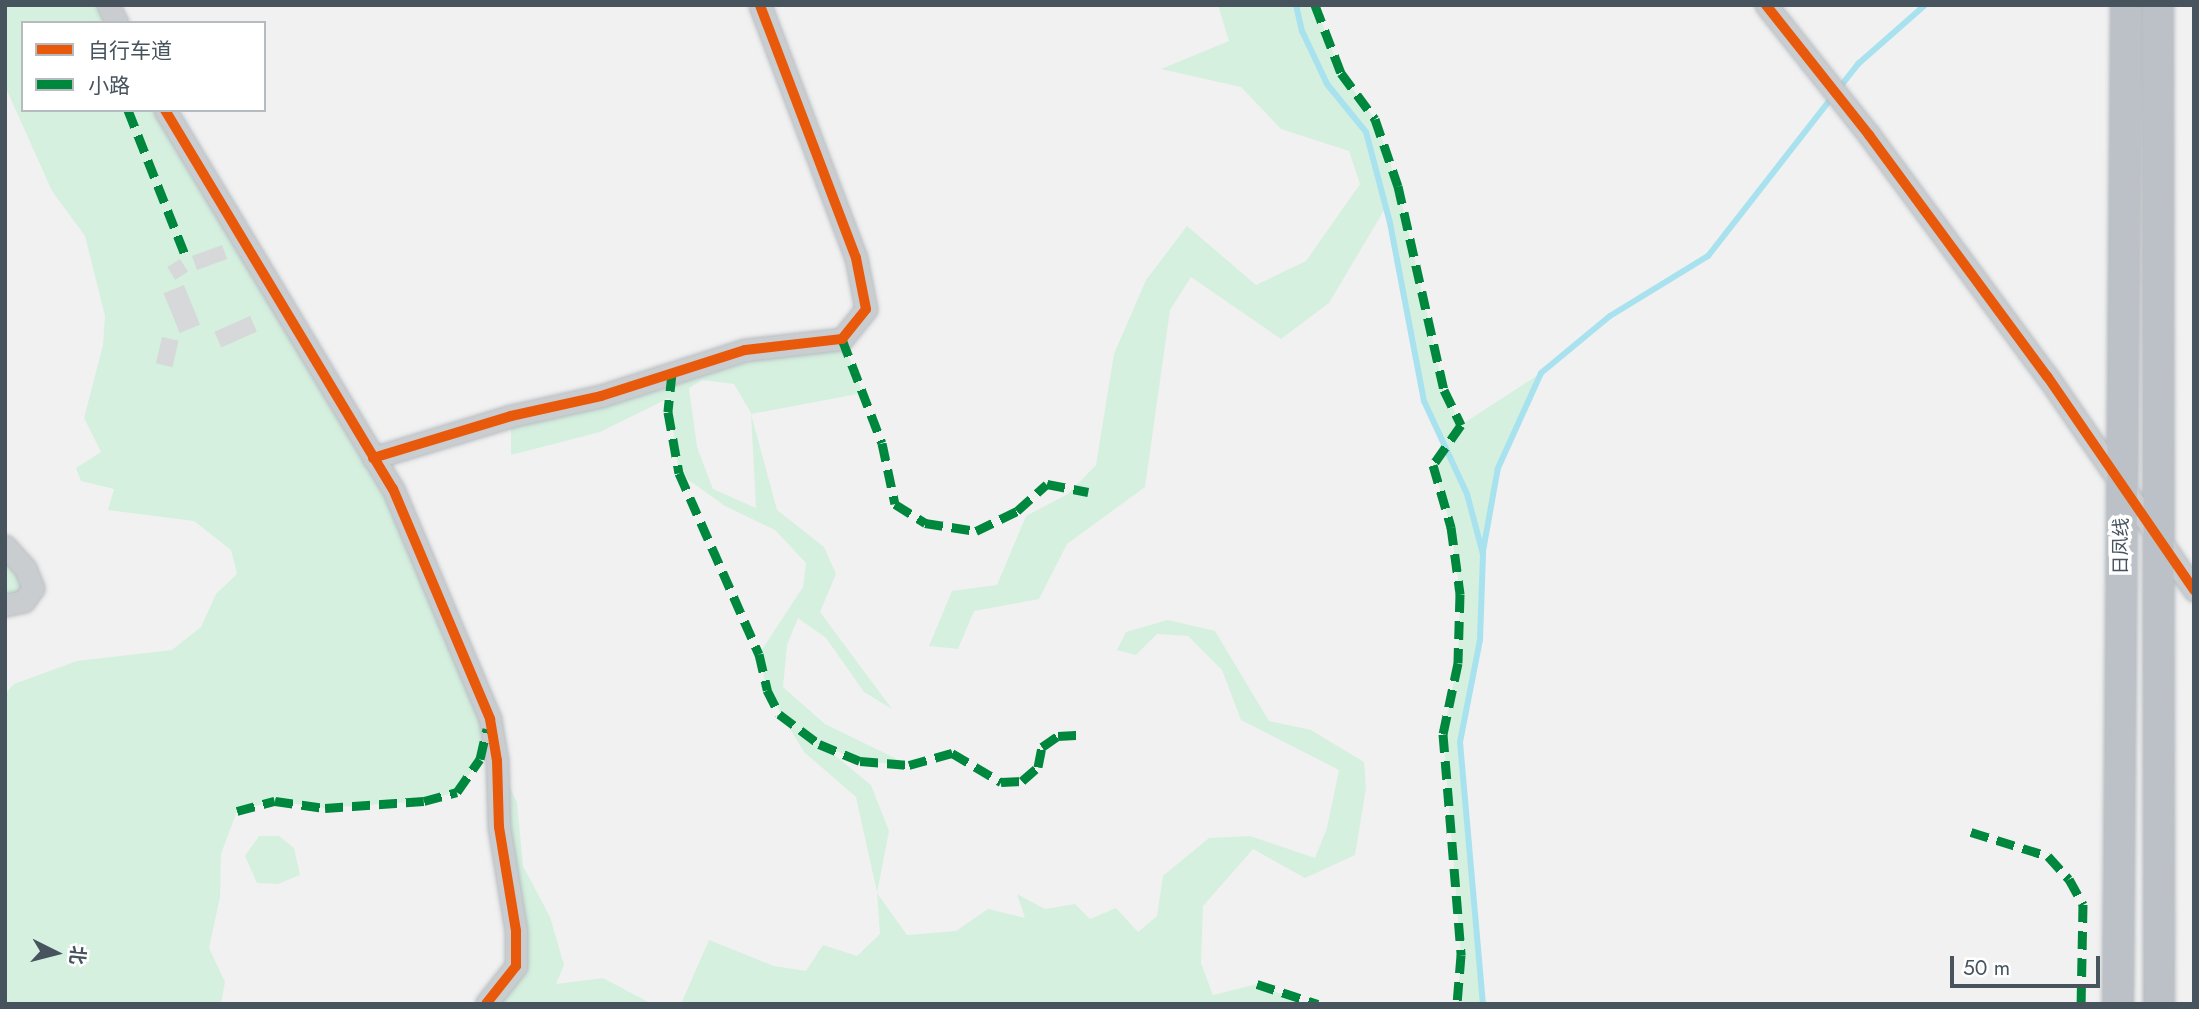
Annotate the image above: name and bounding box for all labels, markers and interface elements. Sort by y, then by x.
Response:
legend [21,21,266,112]
text: 自行车道 [88,36,172,66]
text: 小路 [88,71,130,101]
street label: 日凤线 [2110,518,2132,574]
north arrow [21,918,91,988]
scale bar [1954,942,2104,986]
text: 北 [63,944,92,966]
text: 50 m [1963,953,2010,983]

